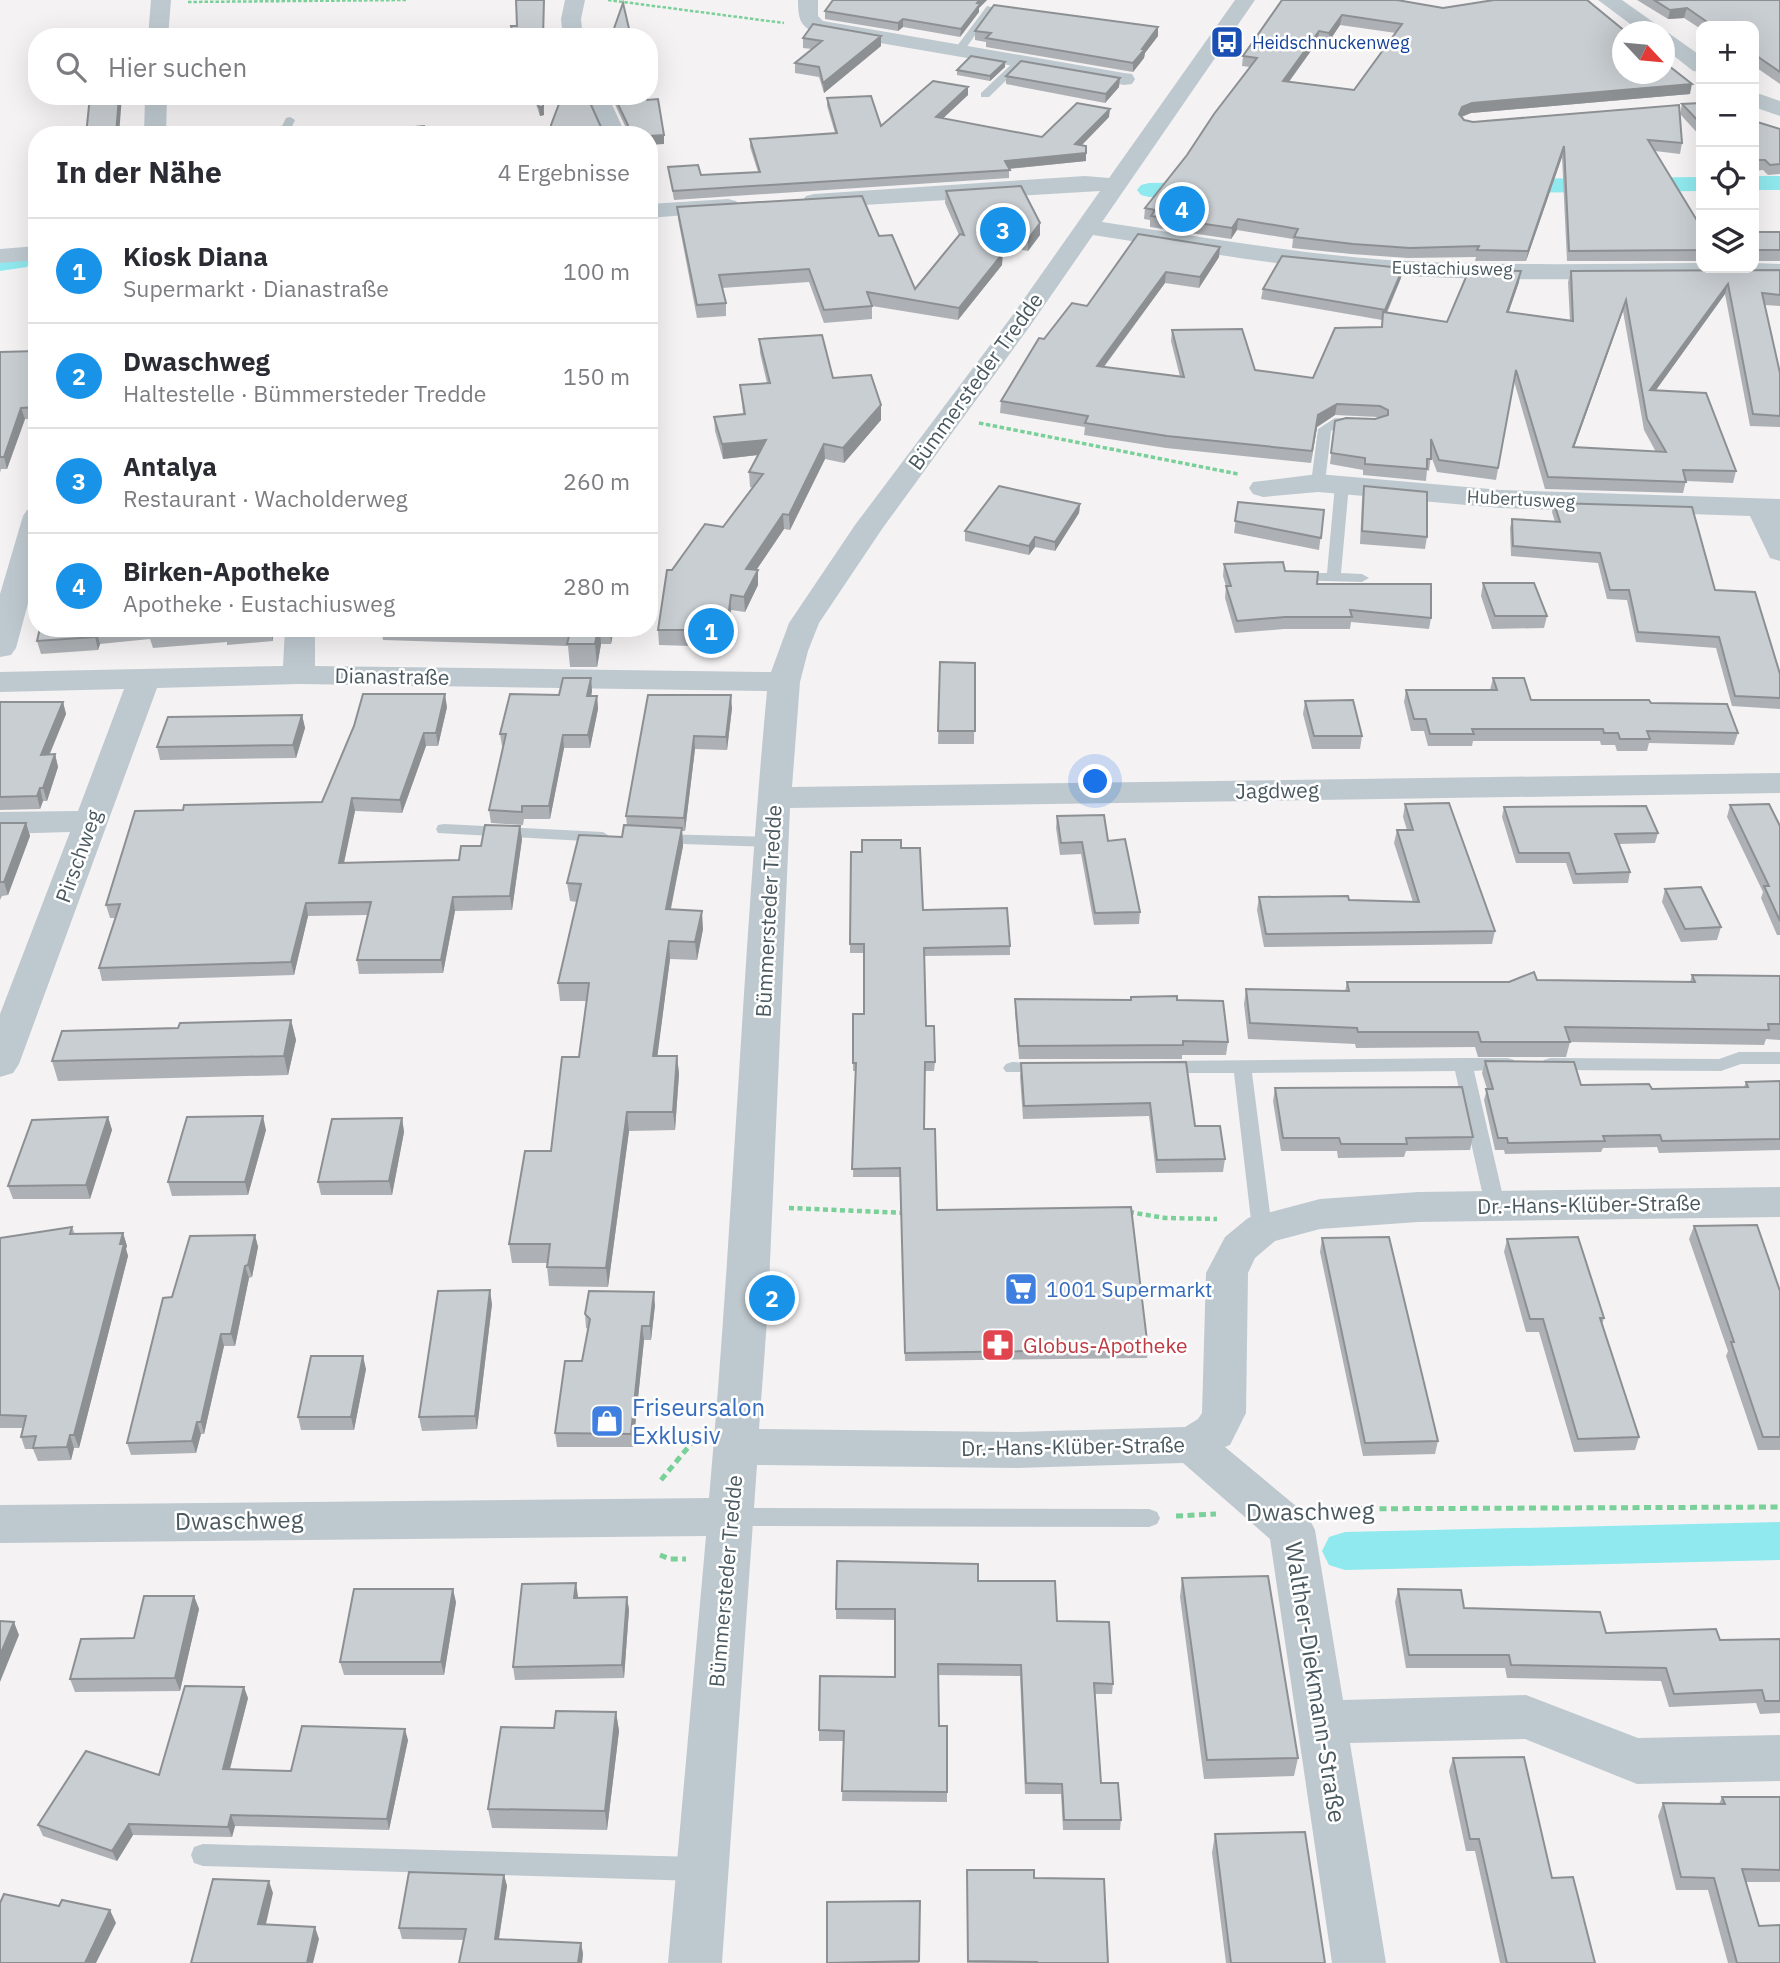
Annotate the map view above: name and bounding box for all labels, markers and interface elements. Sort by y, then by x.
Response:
north arrow [1612,21,1675,84]
map controls [1696,21,1759,273]
button: + [1696,21,1759,84]
bus stop icon: Heidschnuckenweg [1208,23,1246,61]
search box [28,28,658,105]
place label: Heidschnuckenweg [1252,31,1410,54]
icon: search [52,48,90,86]
text: Hier suchen [108,50,247,84]
button: − [1696,84,1759,147]
button: locate [1696,147,1759,210]
text: In der Nähe [56,152,222,191]
text: 4 Ergebnisse [498,157,630,187]
pin: 4 [1159,183,1205,235]
pin: 3 [980,204,1026,256]
button: layers [1696,210,1759,273]
text: Kiosk Diana [123,239,268,273]
street label: Eustachiusweg [1391,255,1513,281]
text: 1 [72,256,86,286]
text: 100 m [563,256,630,286]
text: Supermarkt · Dianastraße [123,273,389,303]
street label: Bümmersteder Tredde [901,287,1049,475]
text: Dwaschweg [123,344,270,378]
text: 2 [72,361,86,391]
text: 150 m [563,361,630,391]
text: Haltestelle · Bümmersteder Tredde [123,378,487,408]
text: Antalya [123,449,217,483]
text: 3 [72,466,86,496]
text: 260 m [563,466,630,496]
text: Restaurant · Wacholderweg [123,483,408,513]
street label: Hubertusweg [1466,485,1576,513]
text: Birken-Apotheke [123,554,330,588]
text: 4 [72,571,86,601]
text: 280 m [563,571,630,601]
text: Apotheke · Eustachiusweg [123,588,395,618]
pin: 1 [688,605,734,657]
street label: Dianastraße [334,661,450,691]
your location [1078,764,1112,798]
street label: Jagdweg [1235,775,1319,805]
street label: Bümmersteder Tredde [748,804,788,1018]
street label: Pirschweg [48,806,108,906]
street label: Dr.-Hans-Klüber-Straße [1477,1188,1701,1220]
supermarket icon: 1001 Supermarkt [1002,1270,1040,1308]
pin: 2 [749,1272,795,1324]
place label: 1001 Supermarkt [1046,1275,1212,1303]
pharmacy icon: Globus-Apotheke [979,1326,1017,1364]
place label: Globus-Apotheke [1023,1331,1188,1359]
place label: Friseursalon Exklusiv [632,1391,765,1451]
shop icon: Friseursalon Exklusiv [588,1402,626,1440]
street label: Dr.-Hans-Klüber-Straße [961,1430,1185,1462]
street label: Bümmersteder Tredde [702,1474,748,1688]
street label: Dwaschweg [1245,1494,1375,1528]
street label: Dwaschweg [174,1503,304,1537]
street label: Walther-Diekmann-Straße [1278,1539,1354,1825]

